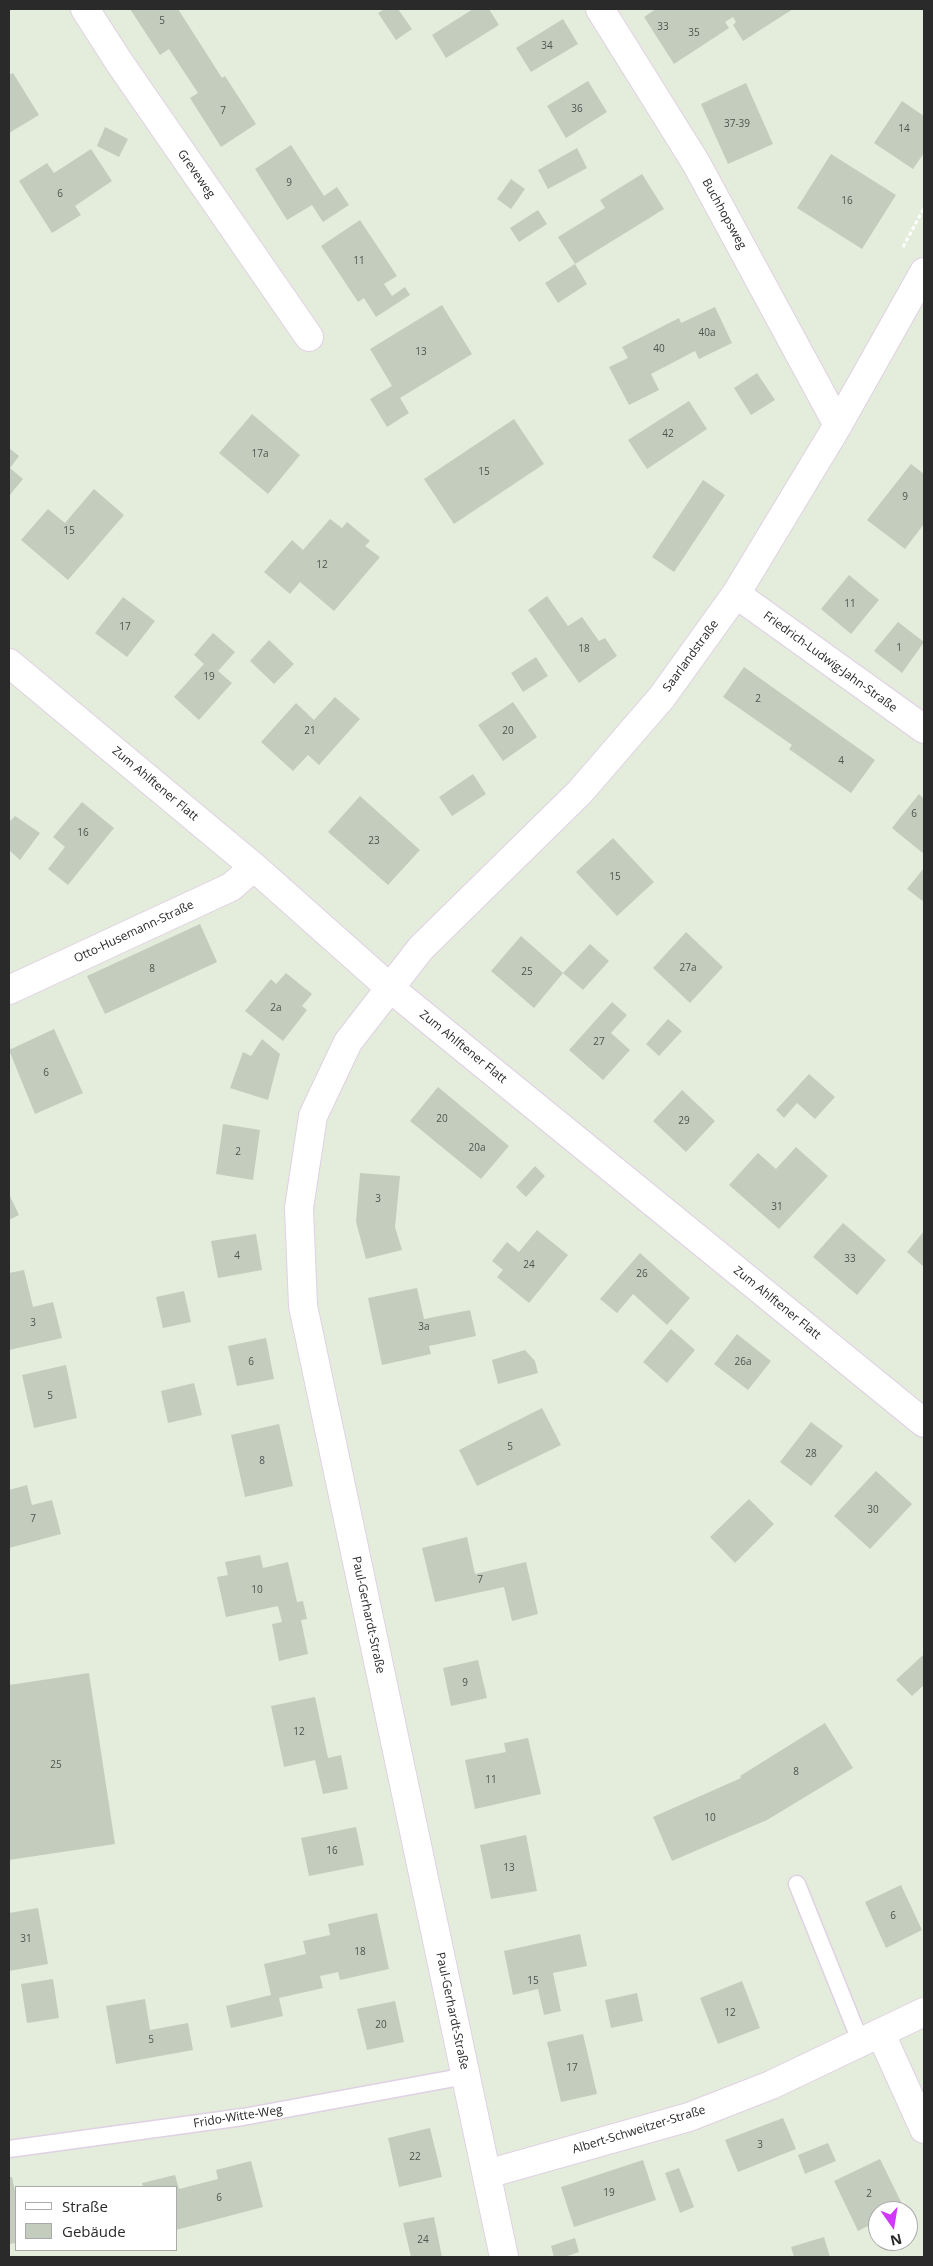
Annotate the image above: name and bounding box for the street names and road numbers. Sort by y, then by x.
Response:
street label: Greveweg [174,147,218,201]
street label: Buchhopsweg [699,176,749,252]
street label: Friedrich-Ludwig-Jahn-Straße [760,609,900,715]
street label: Saarlandstraße [660,617,722,695]
street label: Zum Ahlftener Flatt [109,744,201,824]
street label: Otto-Husemann-Straße [72,898,196,966]
street label: Zum Ahlftener Flatt [416,1007,510,1087]
street label: Zum Ahlftener Flatt [730,1263,824,1343]
street label: Paul-Gerhardt-Straße [349,1555,387,1675]
street label: Paul-Gerhardt-Straße [433,1951,471,2071]
street label: Frido-Witte-Weg [192,2103,284,2131]
street label: Albert-Schweitzer-Straße [571,2103,707,2157]

